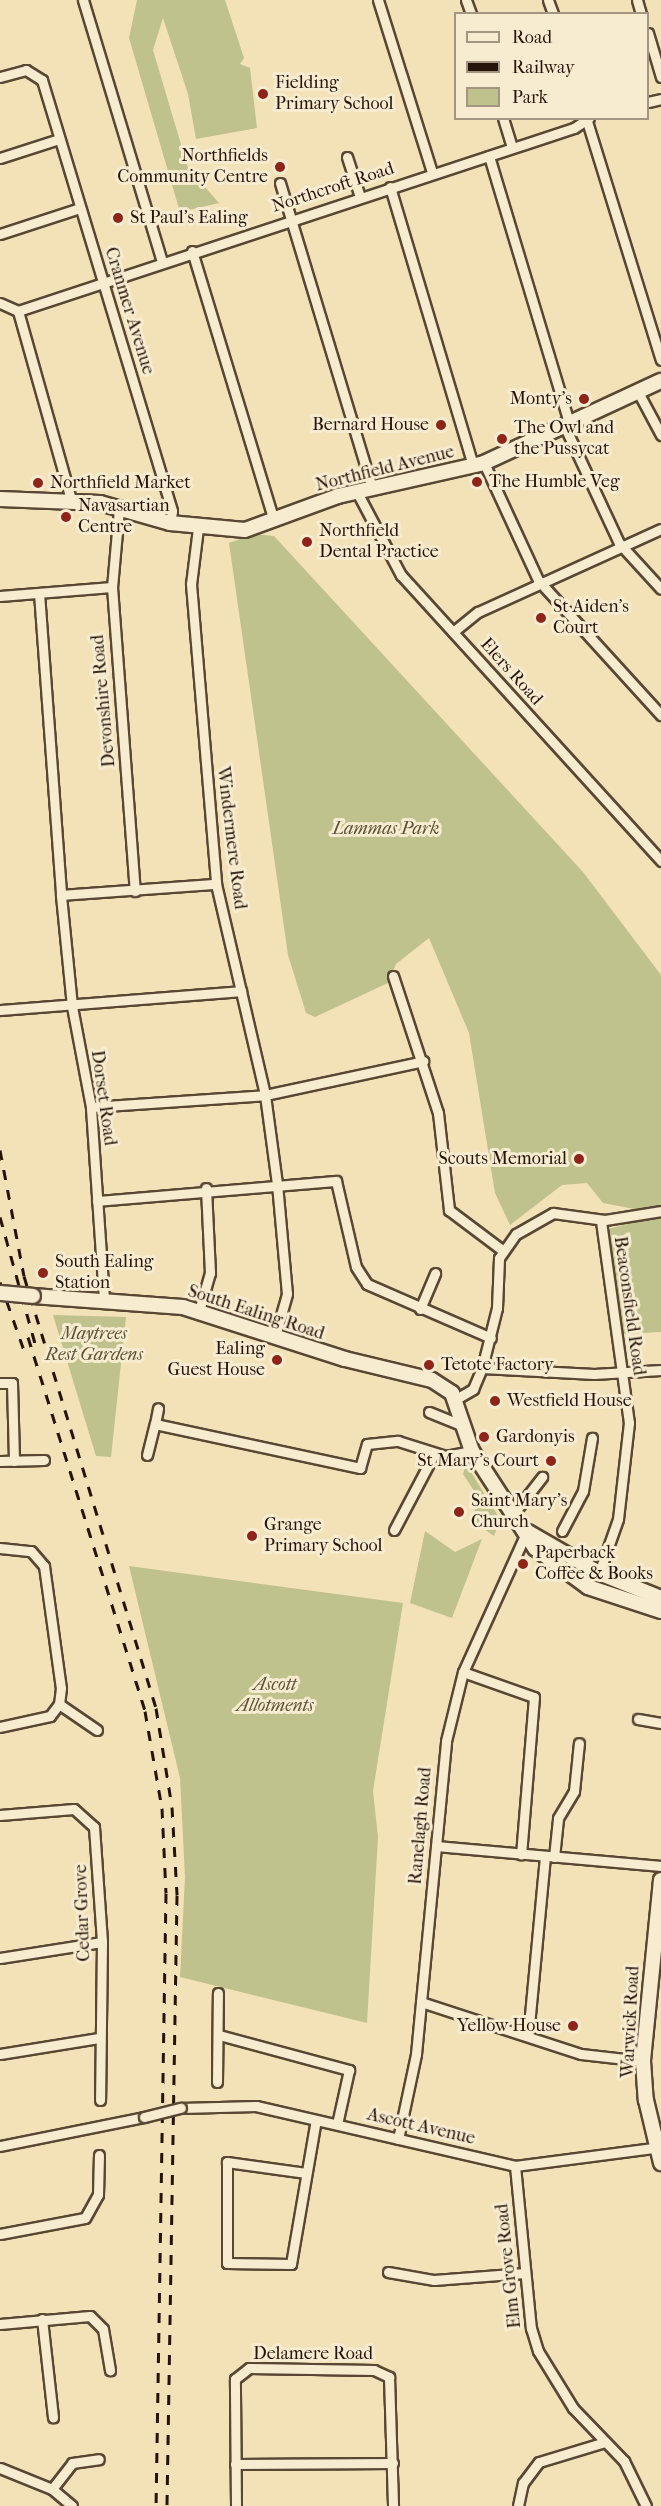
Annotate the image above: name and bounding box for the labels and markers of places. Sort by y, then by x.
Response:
place label: Fielding Primary School [275,73,393,116]
marker: Fielding Primary School [256,87,270,101]
place label: Northfields Community Centre [117,146,268,188]
marker: Northfields Community Centre [273,160,287,174]
place label: St Paul's Ealing [130,207,248,229]
marker: St Paul's Ealing [111,211,125,225]
place label: Monty's [510,388,572,410]
marker: Monty's [577,392,591,406]
place label: Bernard House [312,414,429,436]
marker: Bernard House [434,418,448,432]
place label: The Owl and the Pussycat [514,418,614,460]
marker: The Owl and the Pussycat [495,432,509,446]
place label: The Humble Veg [489,471,620,493]
place label: Northfield Market [50,472,191,494]
marker: The Humble Veg [470,475,484,489]
marker: Northfield Market [31,476,45,490]
place label: Navasartian Centre [78,496,170,538]
marker: Navasartian Centre [59,510,73,524]
place label: Northfield Dental Practice [319,521,439,564]
marker: Northfield Dental Practice [300,535,314,549]
place label: St Aiden's Court [553,597,629,640]
marker: St Aiden's Court [534,611,548,625]
place label: Scouts Memorial [438,1148,567,1170]
marker: Scouts Memorial [572,1152,586,1166]
place label: South Ealing Station [55,1252,153,1294]
marker: South Ealing Station [36,1266,50,1280]
place label: Ealing Guest House [168,1339,265,1382]
marker: Ealing Guest House [270,1353,284,1367]
place label: Tetote Factory [441,1354,554,1376]
marker: Tetote Factory [422,1358,436,1372]
place label: Westfield House [507,1390,632,1412]
marker: Westfield House [488,1394,502,1408]
place label: Gardonyis [496,1426,575,1448]
marker: Gardonyis [477,1430,491,1444]
place label: St Mary's Court [417,1450,539,1472]
marker: St Mary's Court [544,1454,558,1468]
place label: Saint Mary's Church [471,1491,567,1534]
marker: Saint Mary's Church [452,1505,466,1519]
place label: Grange Primary School [264,1515,382,1558]
marker: Grange Primary School [245,1529,259,1543]
place label: Paperback Coffee & Books [535,1543,653,1586]
marker: Paperback Coffee & Books [516,1557,530,1571]
place label: Yellow House [457,2015,561,2037]
marker: Yellow House [566,2019,580,2033]

